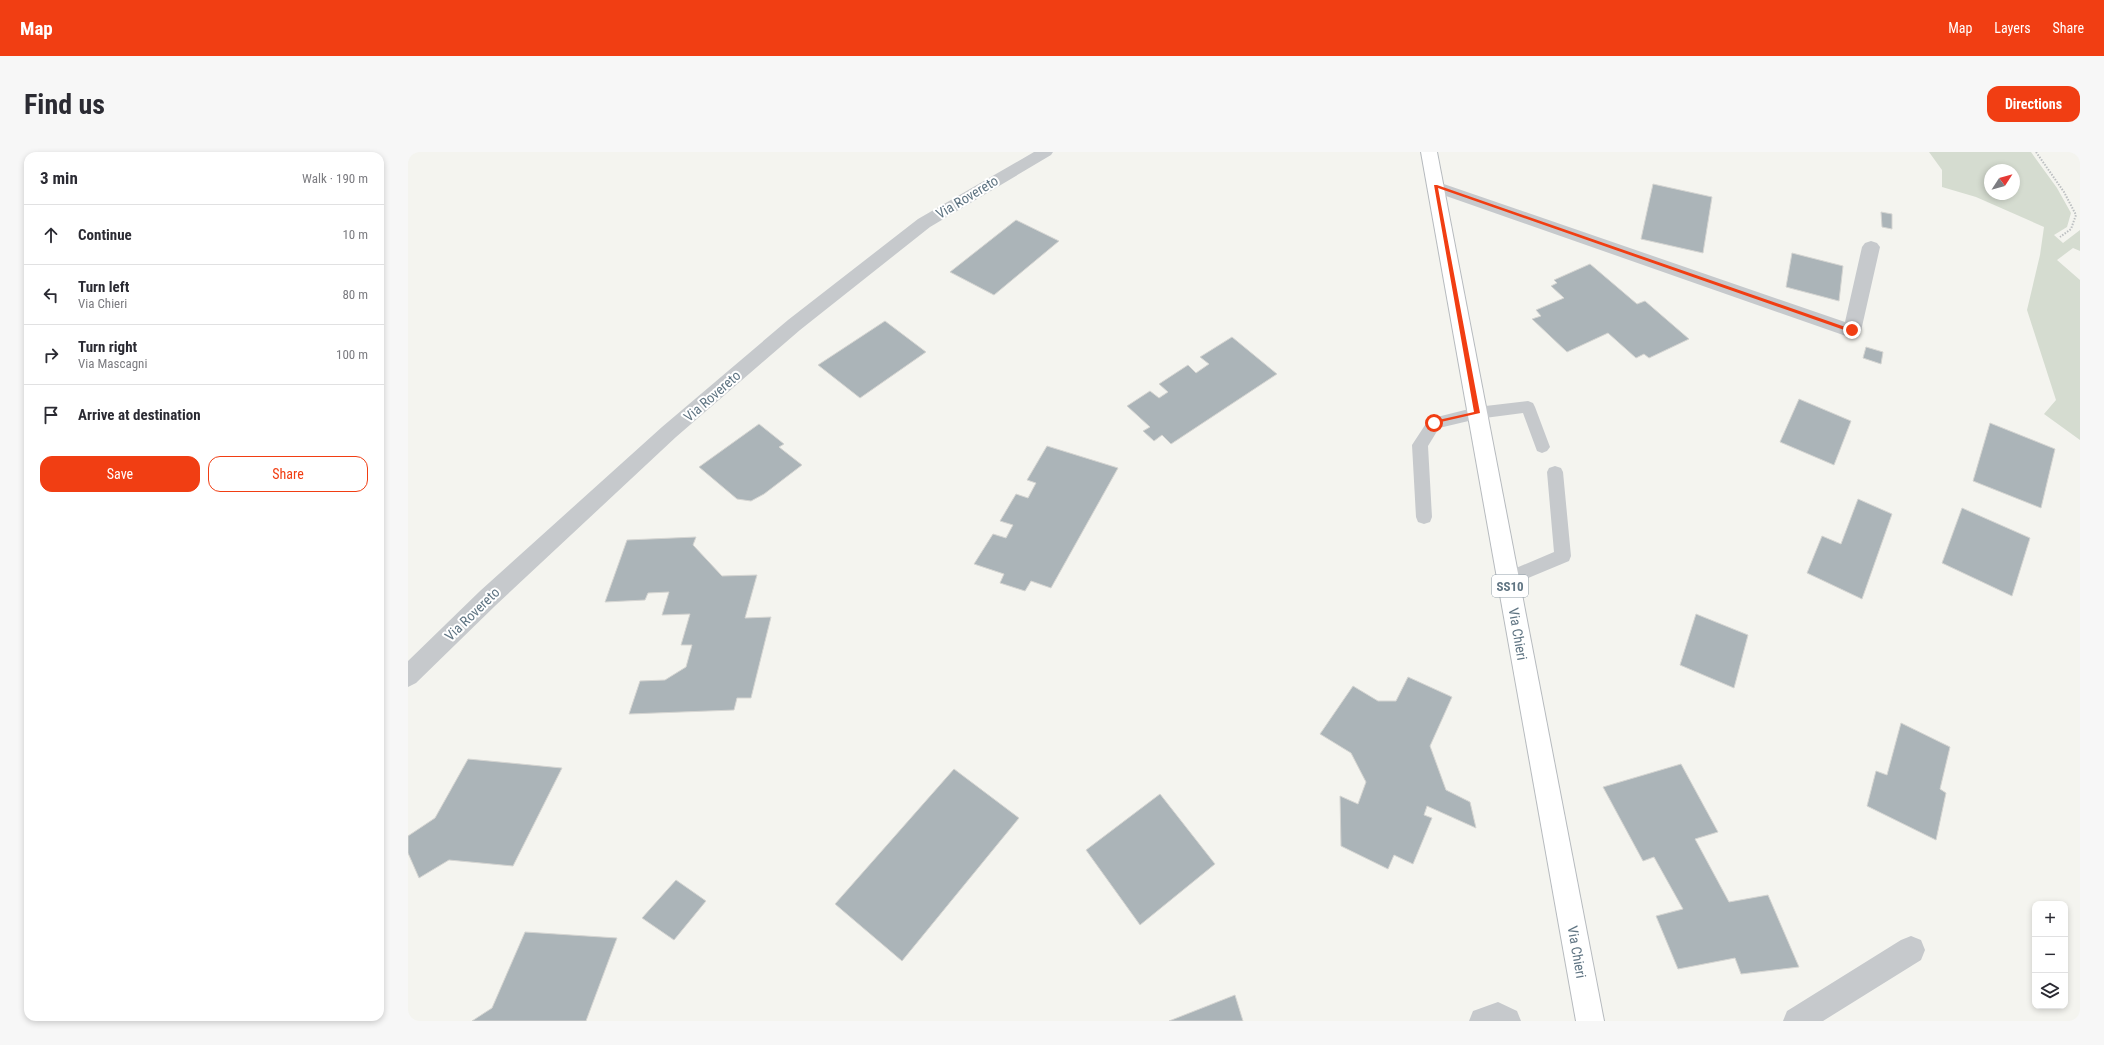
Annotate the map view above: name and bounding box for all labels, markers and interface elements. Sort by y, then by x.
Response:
text: Map [20,17,53,40]
text: Map [1948,20,1972,36]
text: Layers [1994,20,2031,36]
text: Share [2053,20,2084,36]
button: Directions [1987,86,2080,122]
text: Find us [24,88,105,121]
north arrow [1984,164,2020,200]
text: 3 min [40,168,78,188]
text: Walk · 190 m [302,171,368,186]
street label: Via Rovereto [933,172,1001,222]
icon: ahead [40,224,62,246]
text: Continue [78,226,132,244]
text: 10 m [342,227,368,242]
text: Turn left [78,278,129,296]
icon: left [40,284,62,306]
text: 80 m [342,287,368,302]
text: Via Chieri [78,296,127,311]
route end [1843,321,1861,339]
text: Turn right [78,338,137,356]
icon: right [40,344,62,366]
text: 100 m [336,347,368,362]
text: Via Mascagni [78,356,147,371]
street label: Via Rovereto [681,367,743,425]
icon: arrive [40,404,62,426]
text: Arrive at destination [78,406,201,424]
route start [1425,414,1443,432]
button: Save [40,456,200,492]
button: Share [208,456,368,492]
road number: SS10 [1492,575,1528,597]
street label: Via Rovereto [441,584,503,644]
street label: Via Chieri [1506,607,1530,661]
map controls [2032,901,2068,1009]
button: + [2032,901,2068,937]
street label: Via Chieri [1565,925,1589,979]
button: − [2032,937,2068,973]
button: layers [2032,973,2068,1009]

